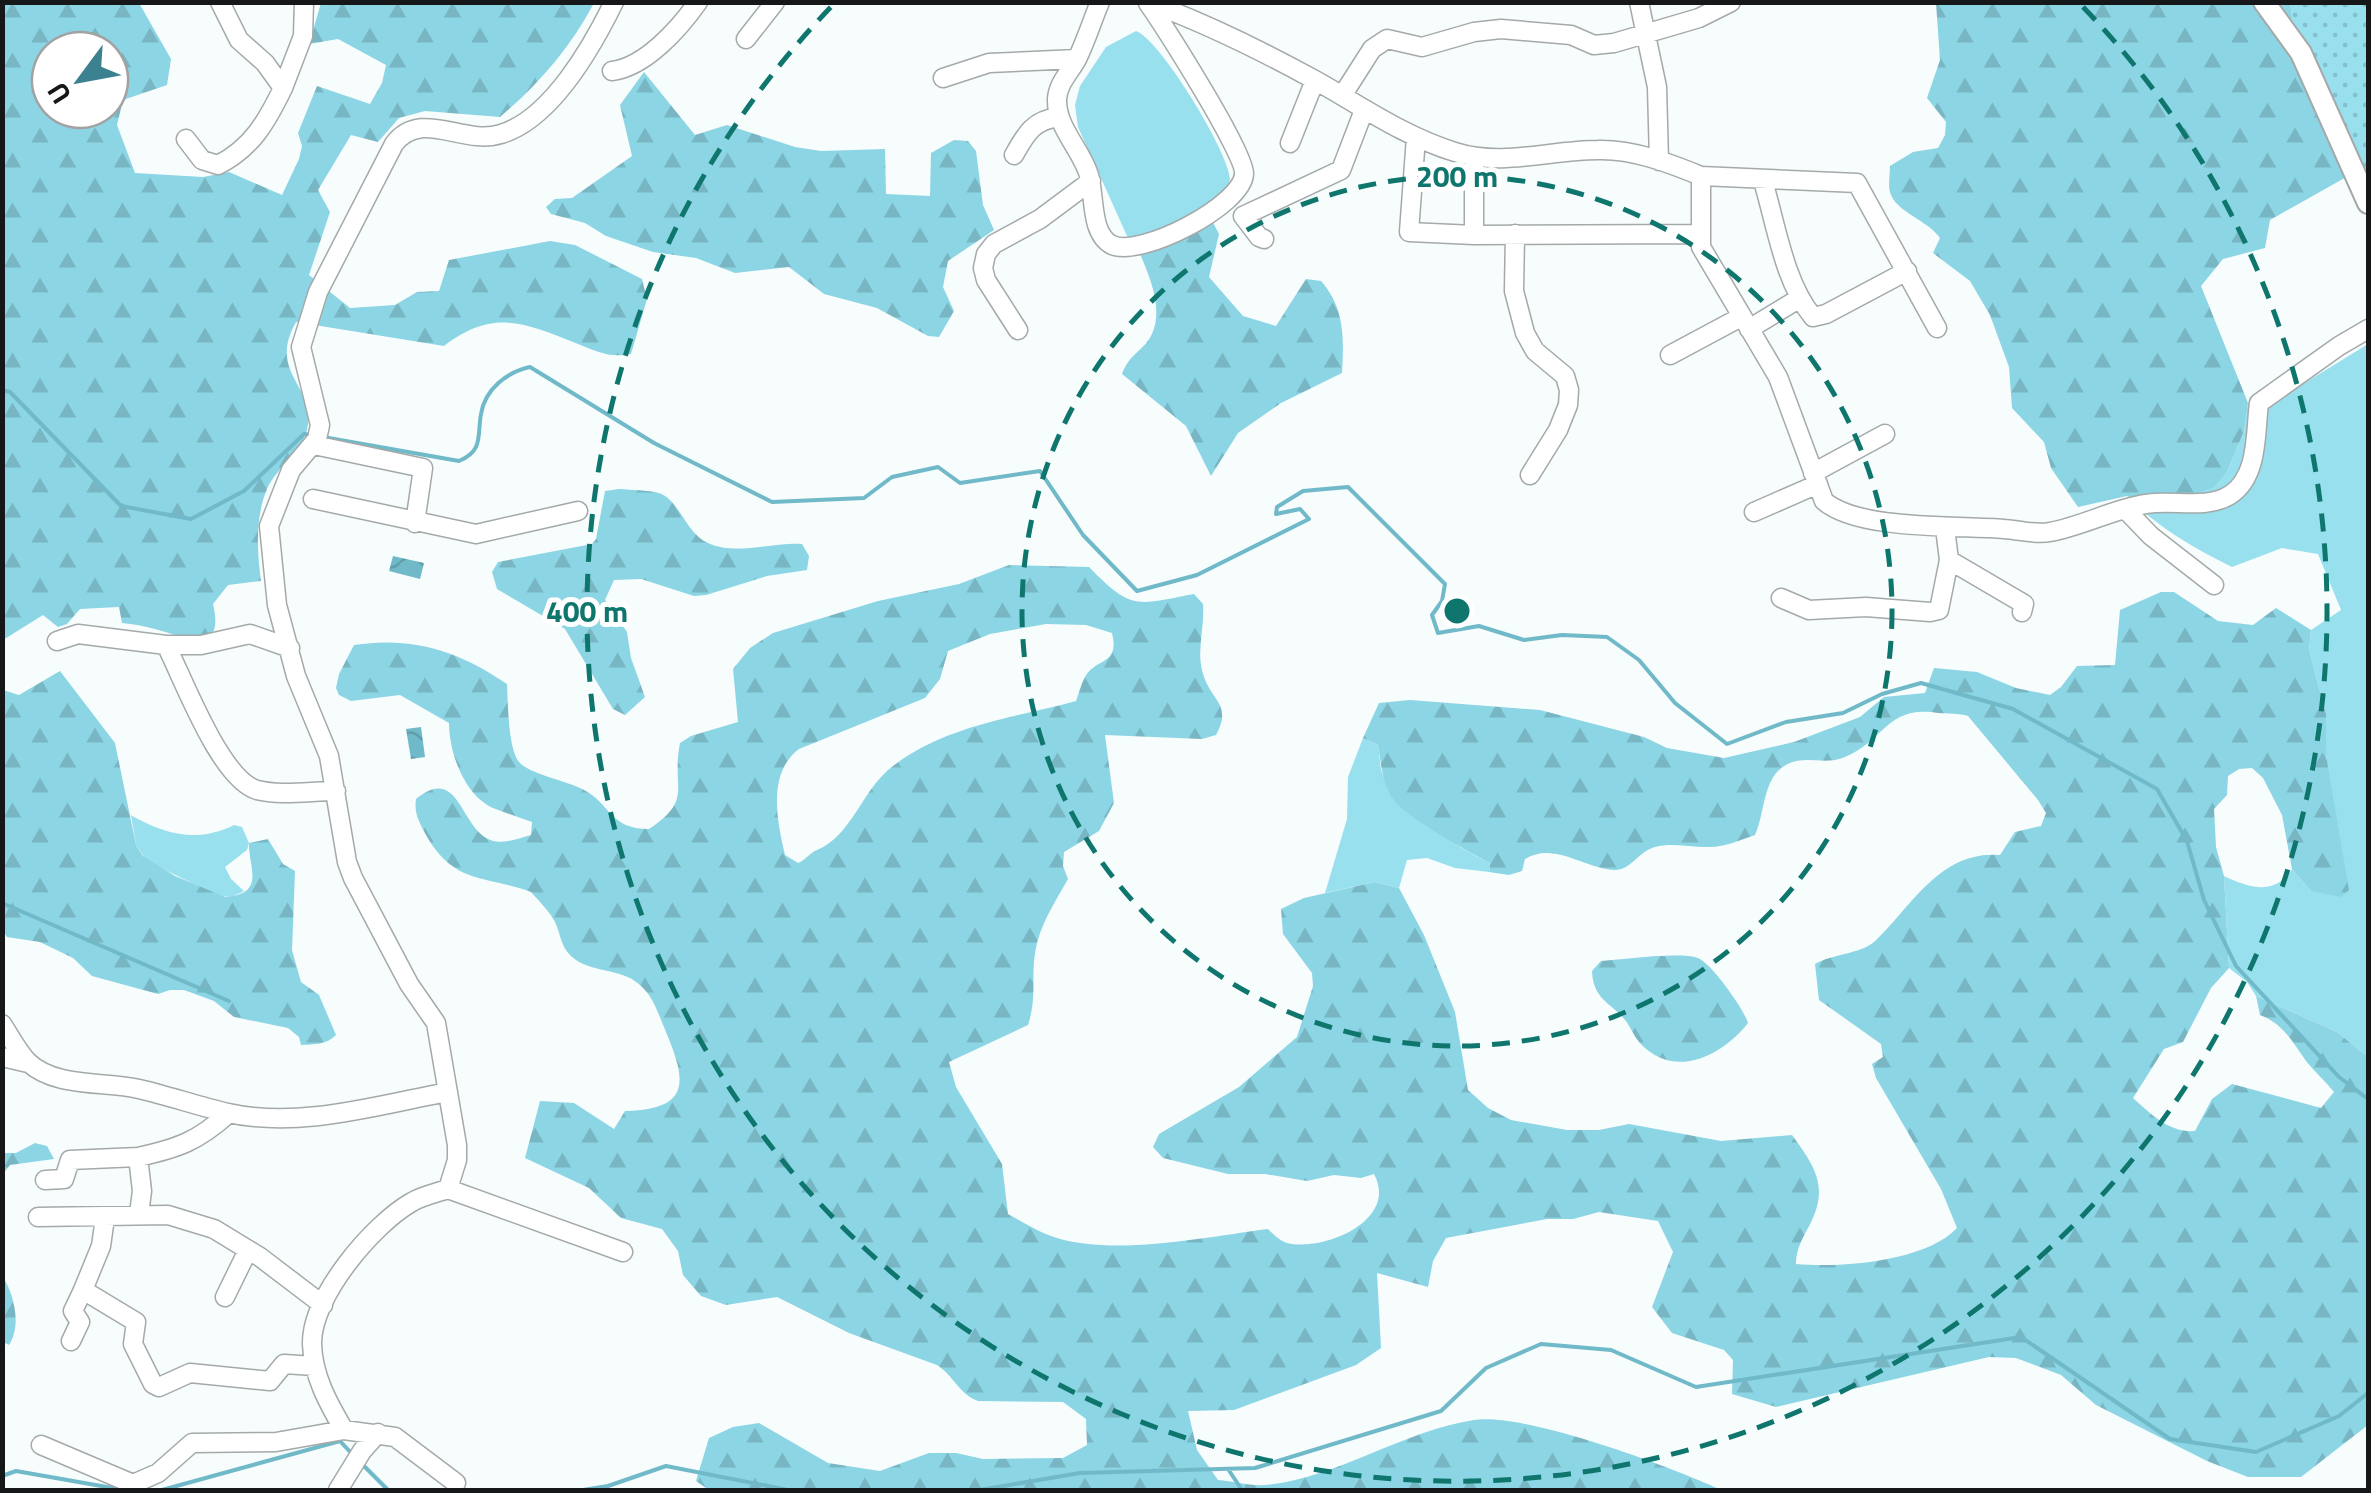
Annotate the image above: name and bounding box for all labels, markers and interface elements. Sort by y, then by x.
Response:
north arrow [30,30,130,130]
text: U [35,74,81,113]
text: 200 m [1416,153,1498,199]
text: 400 m [546,588,628,634]
centre of rings [1439,593,1475,629]

